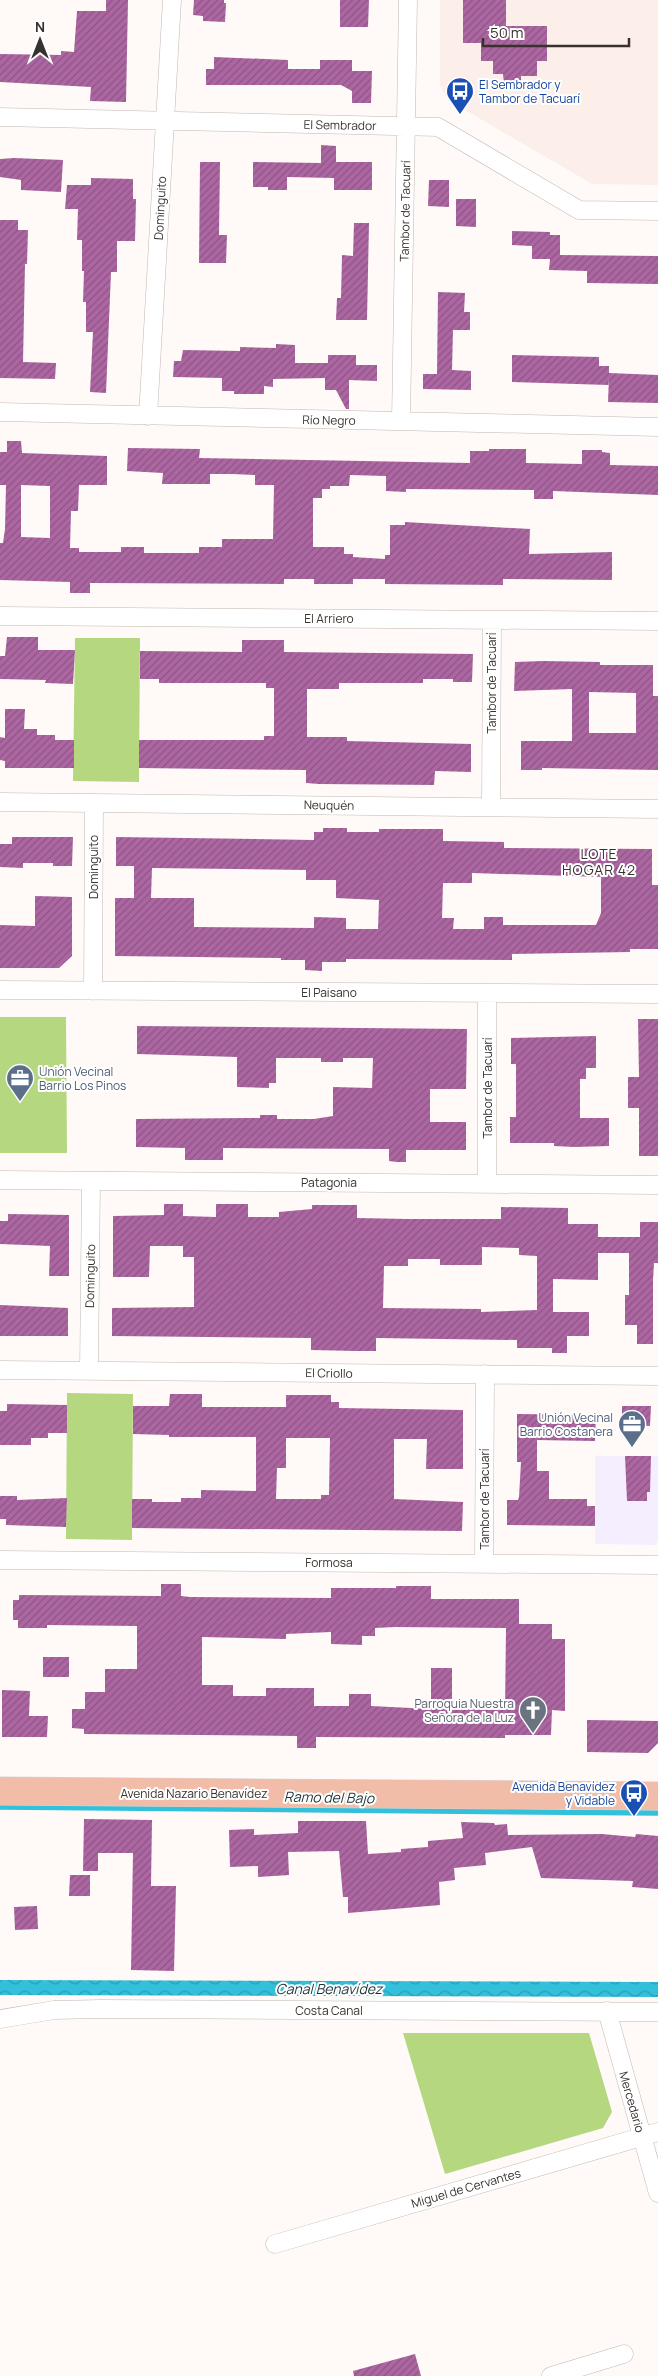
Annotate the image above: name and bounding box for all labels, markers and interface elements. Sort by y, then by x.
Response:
north arrow [15,15,65,65]
scale bar [483,15,629,47]
text: N [35,17,45,36]
text: 50 m [490,22,524,43]
bus stop icon: El Sembrador y Tambor de Tacuarí [445,76,475,115]
place label: El Sembrador y Tambor de Tacuarí [479,76,580,107]
street label: El Sembrador [303,116,377,134]
street label: Tambor de Tacuarí [396,160,414,262]
street label: Dominguito [150,176,170,240]
street label: Río Negro [302,411,356,429]
street label: El Arriero [304,610,354,627]
street label: Tambor de Tacuarí [483,632,500,734]
street label: Neuquén [304,796,354,814]
street label: Dominguito [85,835,102,899]
district label: LOTE HOGAR 42 [562,844,636,879]
street label: El Paisano [301,984,357,1001]
street label: Tambor de Tacuarí [479,1037,496,1139]
office icon: Unión Vecinal Barrio Los Pinos [5,1063,35,1102]
place label: Unión Vecinal Barrio Los Pinos [39,1063,126,1094]
street label: Patagonia [301,1174,357,1191]
street label: Dominguito [81,1244,99,1308]
street label: El Criollo [305,1364,353,1382]
place label: Unión Vecinal Barrio Costanera [520,1409,613,1440]
office icon: Unión Vecinal Barrio Costanera [617,1409,647,1448]
street label: Tambor de Tacuarí [476,1448,493,1550]
street label: Formosa [305,1554,353,1571]
place label: Parroquia Nuestra Señora de la Luz [414,1695,514,1726]
church icon: Parroquia Nuestra Señora de la Luz [518,1695,548,1734]
place label: Avenida Benavídez y Vidable [512,1778,615,1809]
bus stop icon: Avenida Benavídez y Vidable [619,1778,649,1817]
street label: Avenida Nazario Benavídez [120,1785,268,1802]
water label: Ramo del Bajo [284,1787,375,1807]
water label: Canal Benavídez [276,1979,384,1998]
street label: Costa Canal [295,2002,363,2019]
street label: Mercedario [615,2069,649,2135]
street label: Miguel de Cervantes [409,2164,523,2212]

